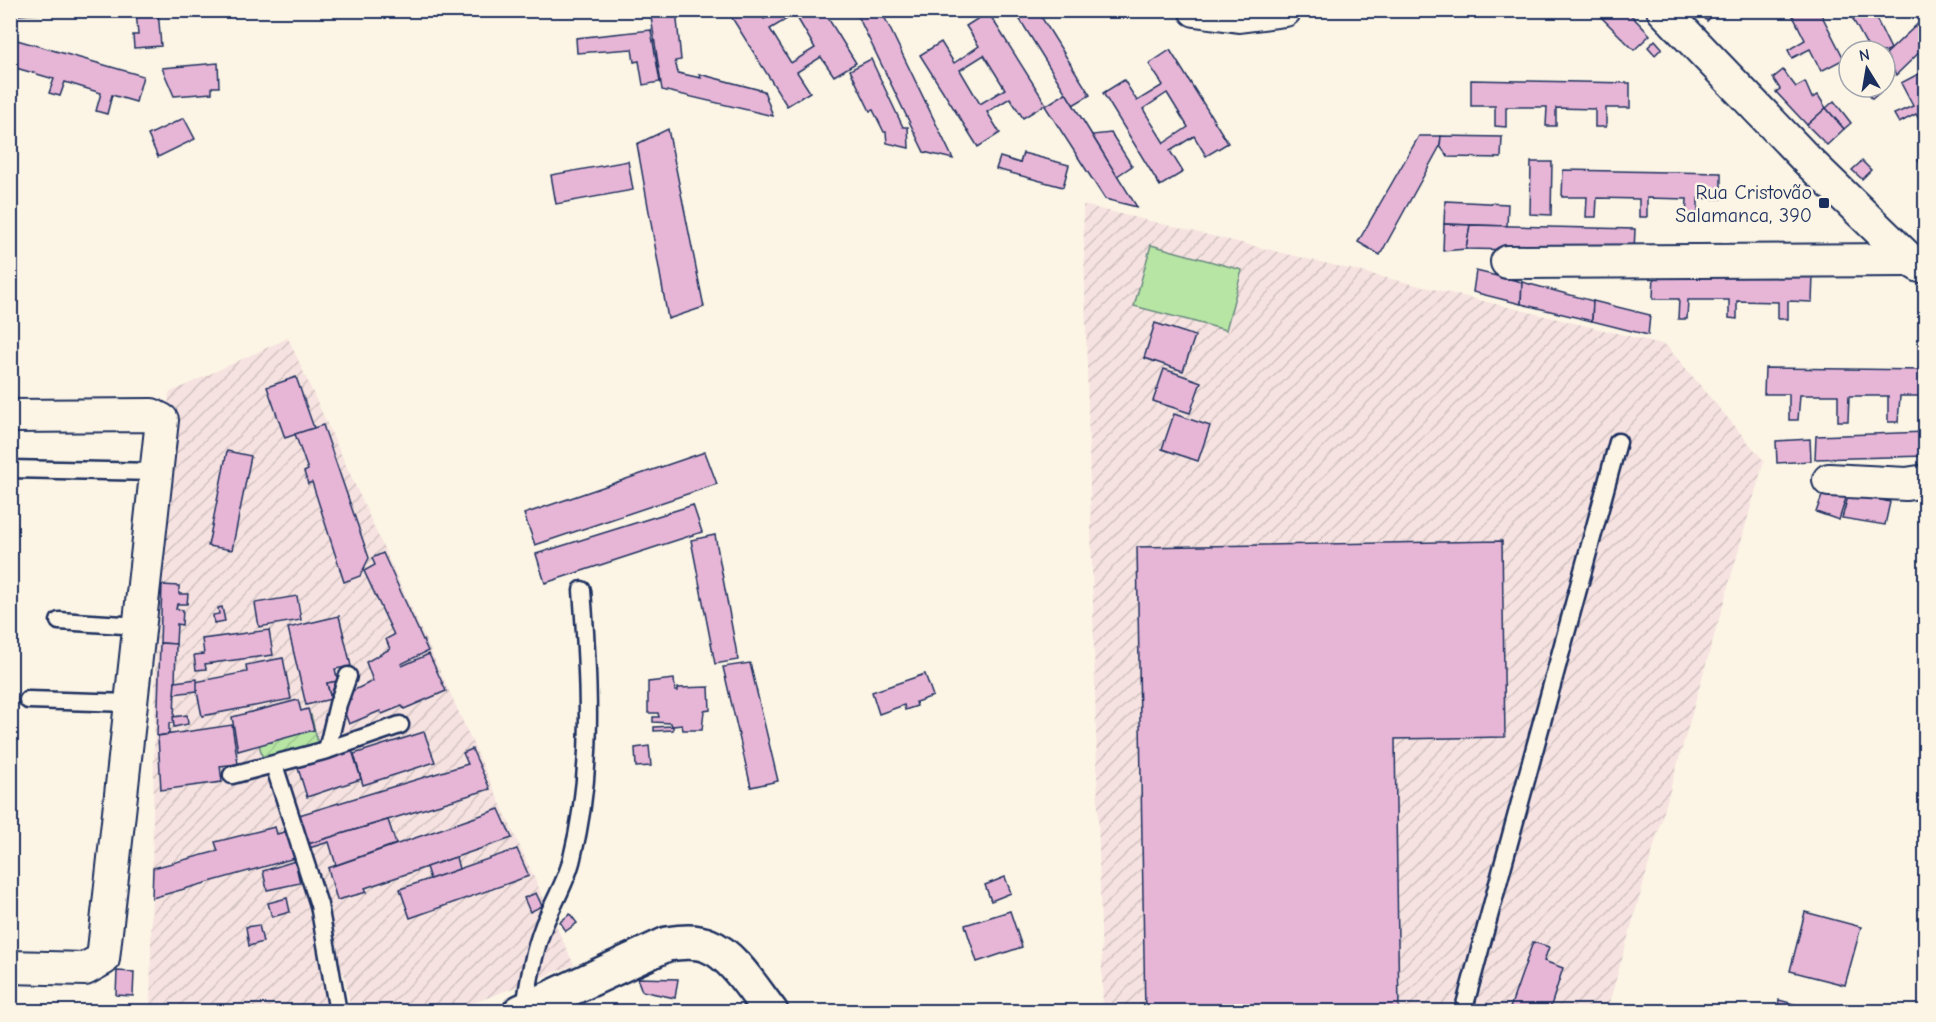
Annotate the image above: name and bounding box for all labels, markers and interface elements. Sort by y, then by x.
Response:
north arrow [1837,39,1897,99]
text: N [1857,45,1871,65]
place label: Rua Cristovão Salamanca, 390 [1675,181,1812,227]
marker: Rua Cristovão Salamanca, 390 [1817,196,1831,210]

